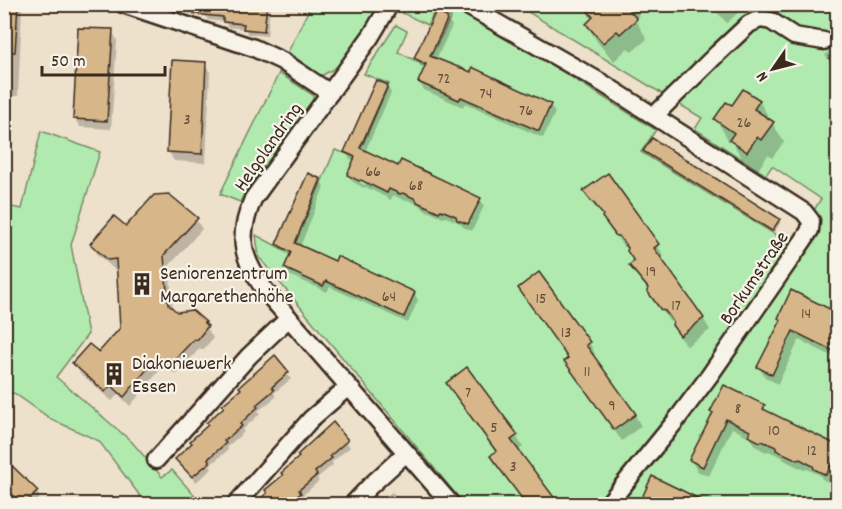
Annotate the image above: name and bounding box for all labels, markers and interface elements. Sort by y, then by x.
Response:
scale bar [42,39,165,77]
north arrow [743,39,803,99]
text: 50 m [51,50,86,75]
text: N [751,66,774,86]
house number: 72 [437,68,451,91]
house number: 74 [480,83,492,106]
street label: Helgolandring [228,97,311,198]
house number: 76 [519,100,533,123]
house number: 3 [183,109,191,132]
house number: 26 [737,112,752,135]
house number: 66 [365,161,381,184]
house number: 68 [409,175,423,198]
street label: Borkumstraße [714,226,797,331]
place label: Seniorenzentrum Margarethenhöhe [160,261,294,312]
house number: 19 [646,261,656,284]
building icon: Seniorenzentrum Margarethenhöhe [129,271,155,297]
house number: 64 [382,286,396,309]
house number: 15 [536,288,546,311]
house number: 17 [671,295,681,318]
house number: 14 [801,303,811,326]
house number: 13 [561,322,571,345]
place label: Diakoniewerk Essen [132,351,231,402]
building icon: Diakoniewerk Essen [101,361,127,387]
house number: 11 [583,361,591,384]
house number: 7 [465,382,471,405]
house number: 9 [608,395,616,418]
house number: 8 [735,398,741,421]
house number: 5 [490,417,498,440]
house number: 10 [768,420,780,443]
house number: 12 [807,440,817,463]
house number: 3 [509,456,517,479]

